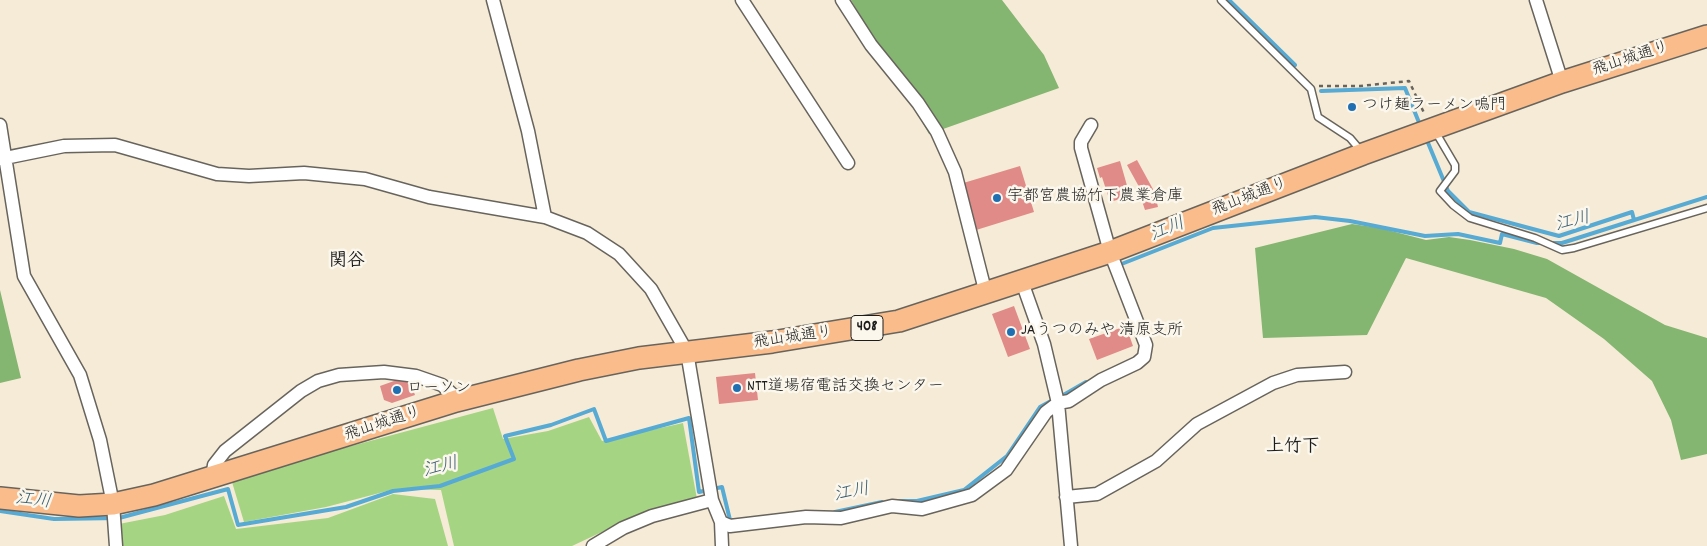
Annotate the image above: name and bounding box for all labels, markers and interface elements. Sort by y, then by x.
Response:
street label: 飛山城通り [1590,39,1672,81]
place label: つけ麺ラーメン鳴門 [1362,97,1506,117]
marker: つけ麺ラーメン鳴門 [1346,101,1358,113]
street label: 飛山城通り [1209,175,1291,221]
place label: 宇都宮農協竹下農業倉庫 [1007,188,1183,208]
marker: 宇都宮農協竹下農業倉庫 [991,192,1003,204]
water label: 江川 [1553,208,1593,238]
water label: 江川 [1147,214,1189,248]
district label: 関谷 [329,252,365,274]
road number: 408 [851,316,883,340]
place label: JAうつのみや 清原支所 [1021,322,1183,342]
street label: 飛山城通り [752,324,834,354]
marker: JAうつのみや 清原支所 [1005,326,1017,338]
place label: NTT道場宿電話交換センター [747,378,944,398]
place label: ローソン [407,380,471,400]
marker: NTT道場宿電話交換センター [731,382,743,394]
marker: ローソン [391,384,403,396]
street label: 飛山城通り [342,404,424,446]
district label: 上竹下 [1266,438,1320,460]
water label: 江川 [421,454,461,484]
water label: 江川 [832,480,872,508]
water label: 江川 [14,489,52,515]

